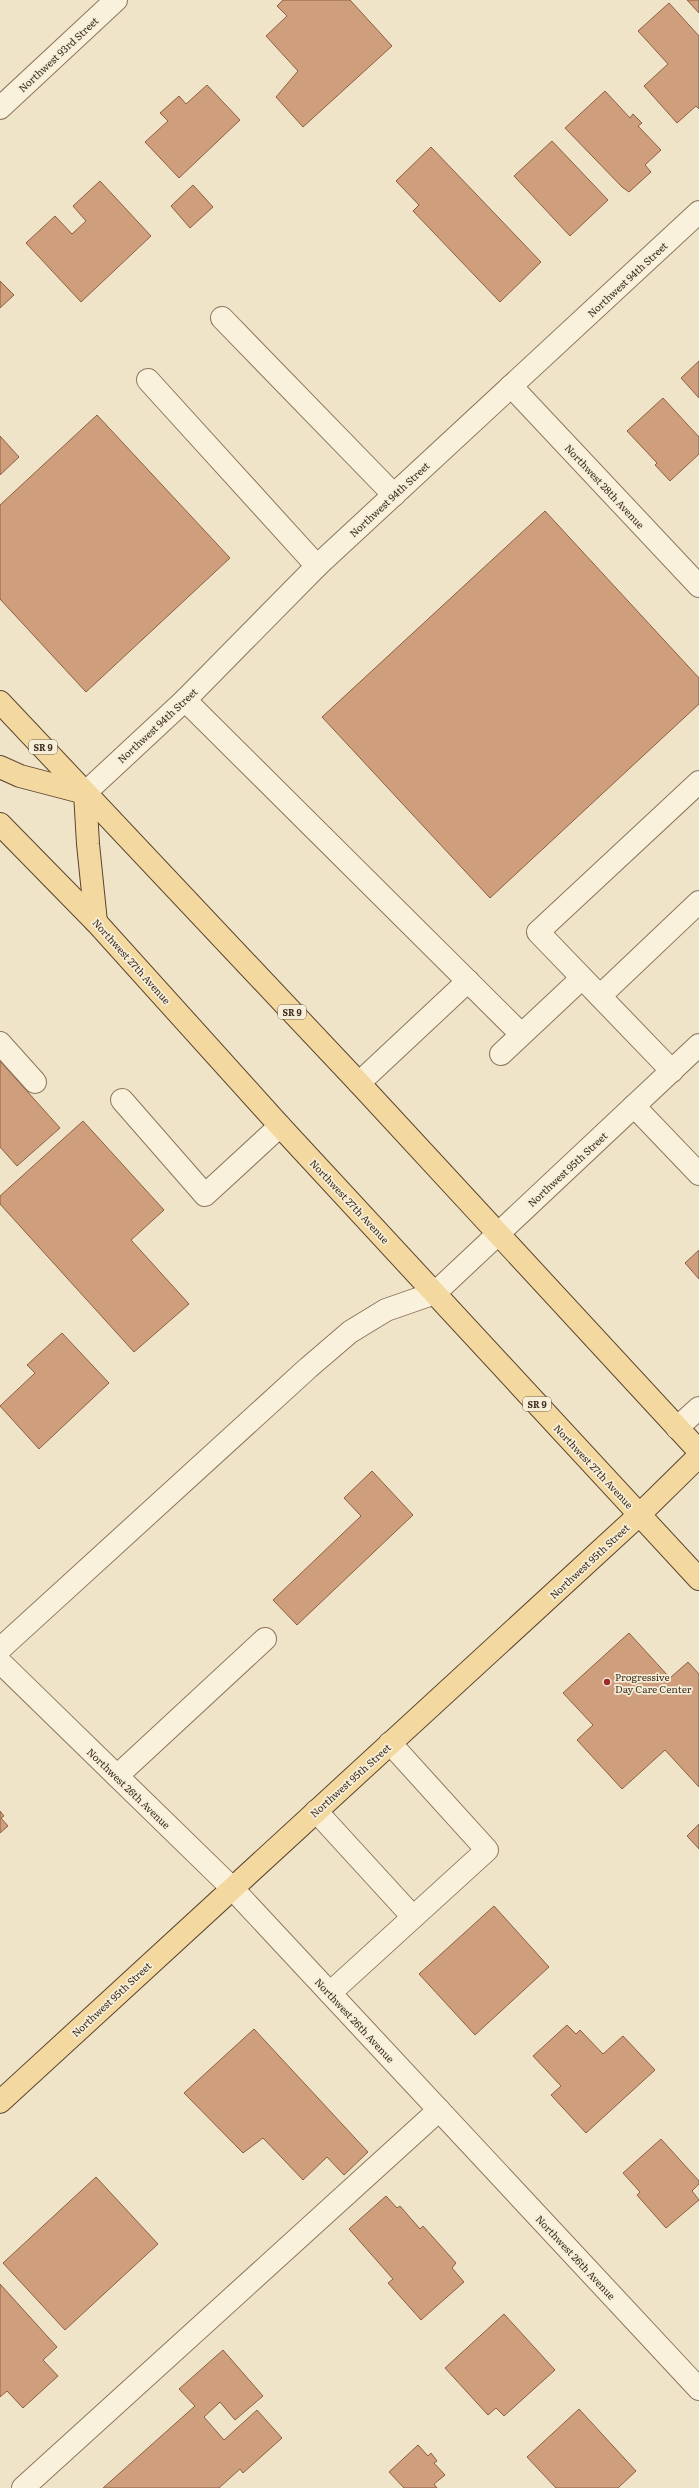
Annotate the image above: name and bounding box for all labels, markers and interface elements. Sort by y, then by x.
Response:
street label: Northwest 93rd Street [15,13,101,95]
street label: Northwest 94th Street [584,238,670,320]
street label: Northwest 28th Avenue [562,440,648,532]
street label: Northwest 94th Street [346,458,432,540]
street label: Northwest 94th Street [114,684,200,766]
road number: SR 9 [29,740,57,754]
street label: Northwest 27th Avenue [89,915,175,1007]
road number: SR 9 [278,1005,306,1019]
street label: Northwest 95th Street [524,1128,610,1210]
street label: Northwest 27th Avenue [307,1156,393,1246]
road number: SR 9 [523,1397,551,1411]
street label: Northwest 27th Avenue [551,1421,637,1511]
street label: Northwest 95th Street [546,1520,632,1602]
place label: Progressive Day Care Center [615,1669,692,1696]
marker: Progressive Day Care Center [602,1677,612,1687]
street label: Northwest 95th Street [306,1740,394,1820]
street label: Northwest 26th Avenue [84,1744,174,1832]
street label: Northwest 95th Street [68,1958,154,2040]
street label: Northwest 26th Avenue [312,1974,398,2066]
street label: Northwest 26th Avenue [533,2211,619,2303]

